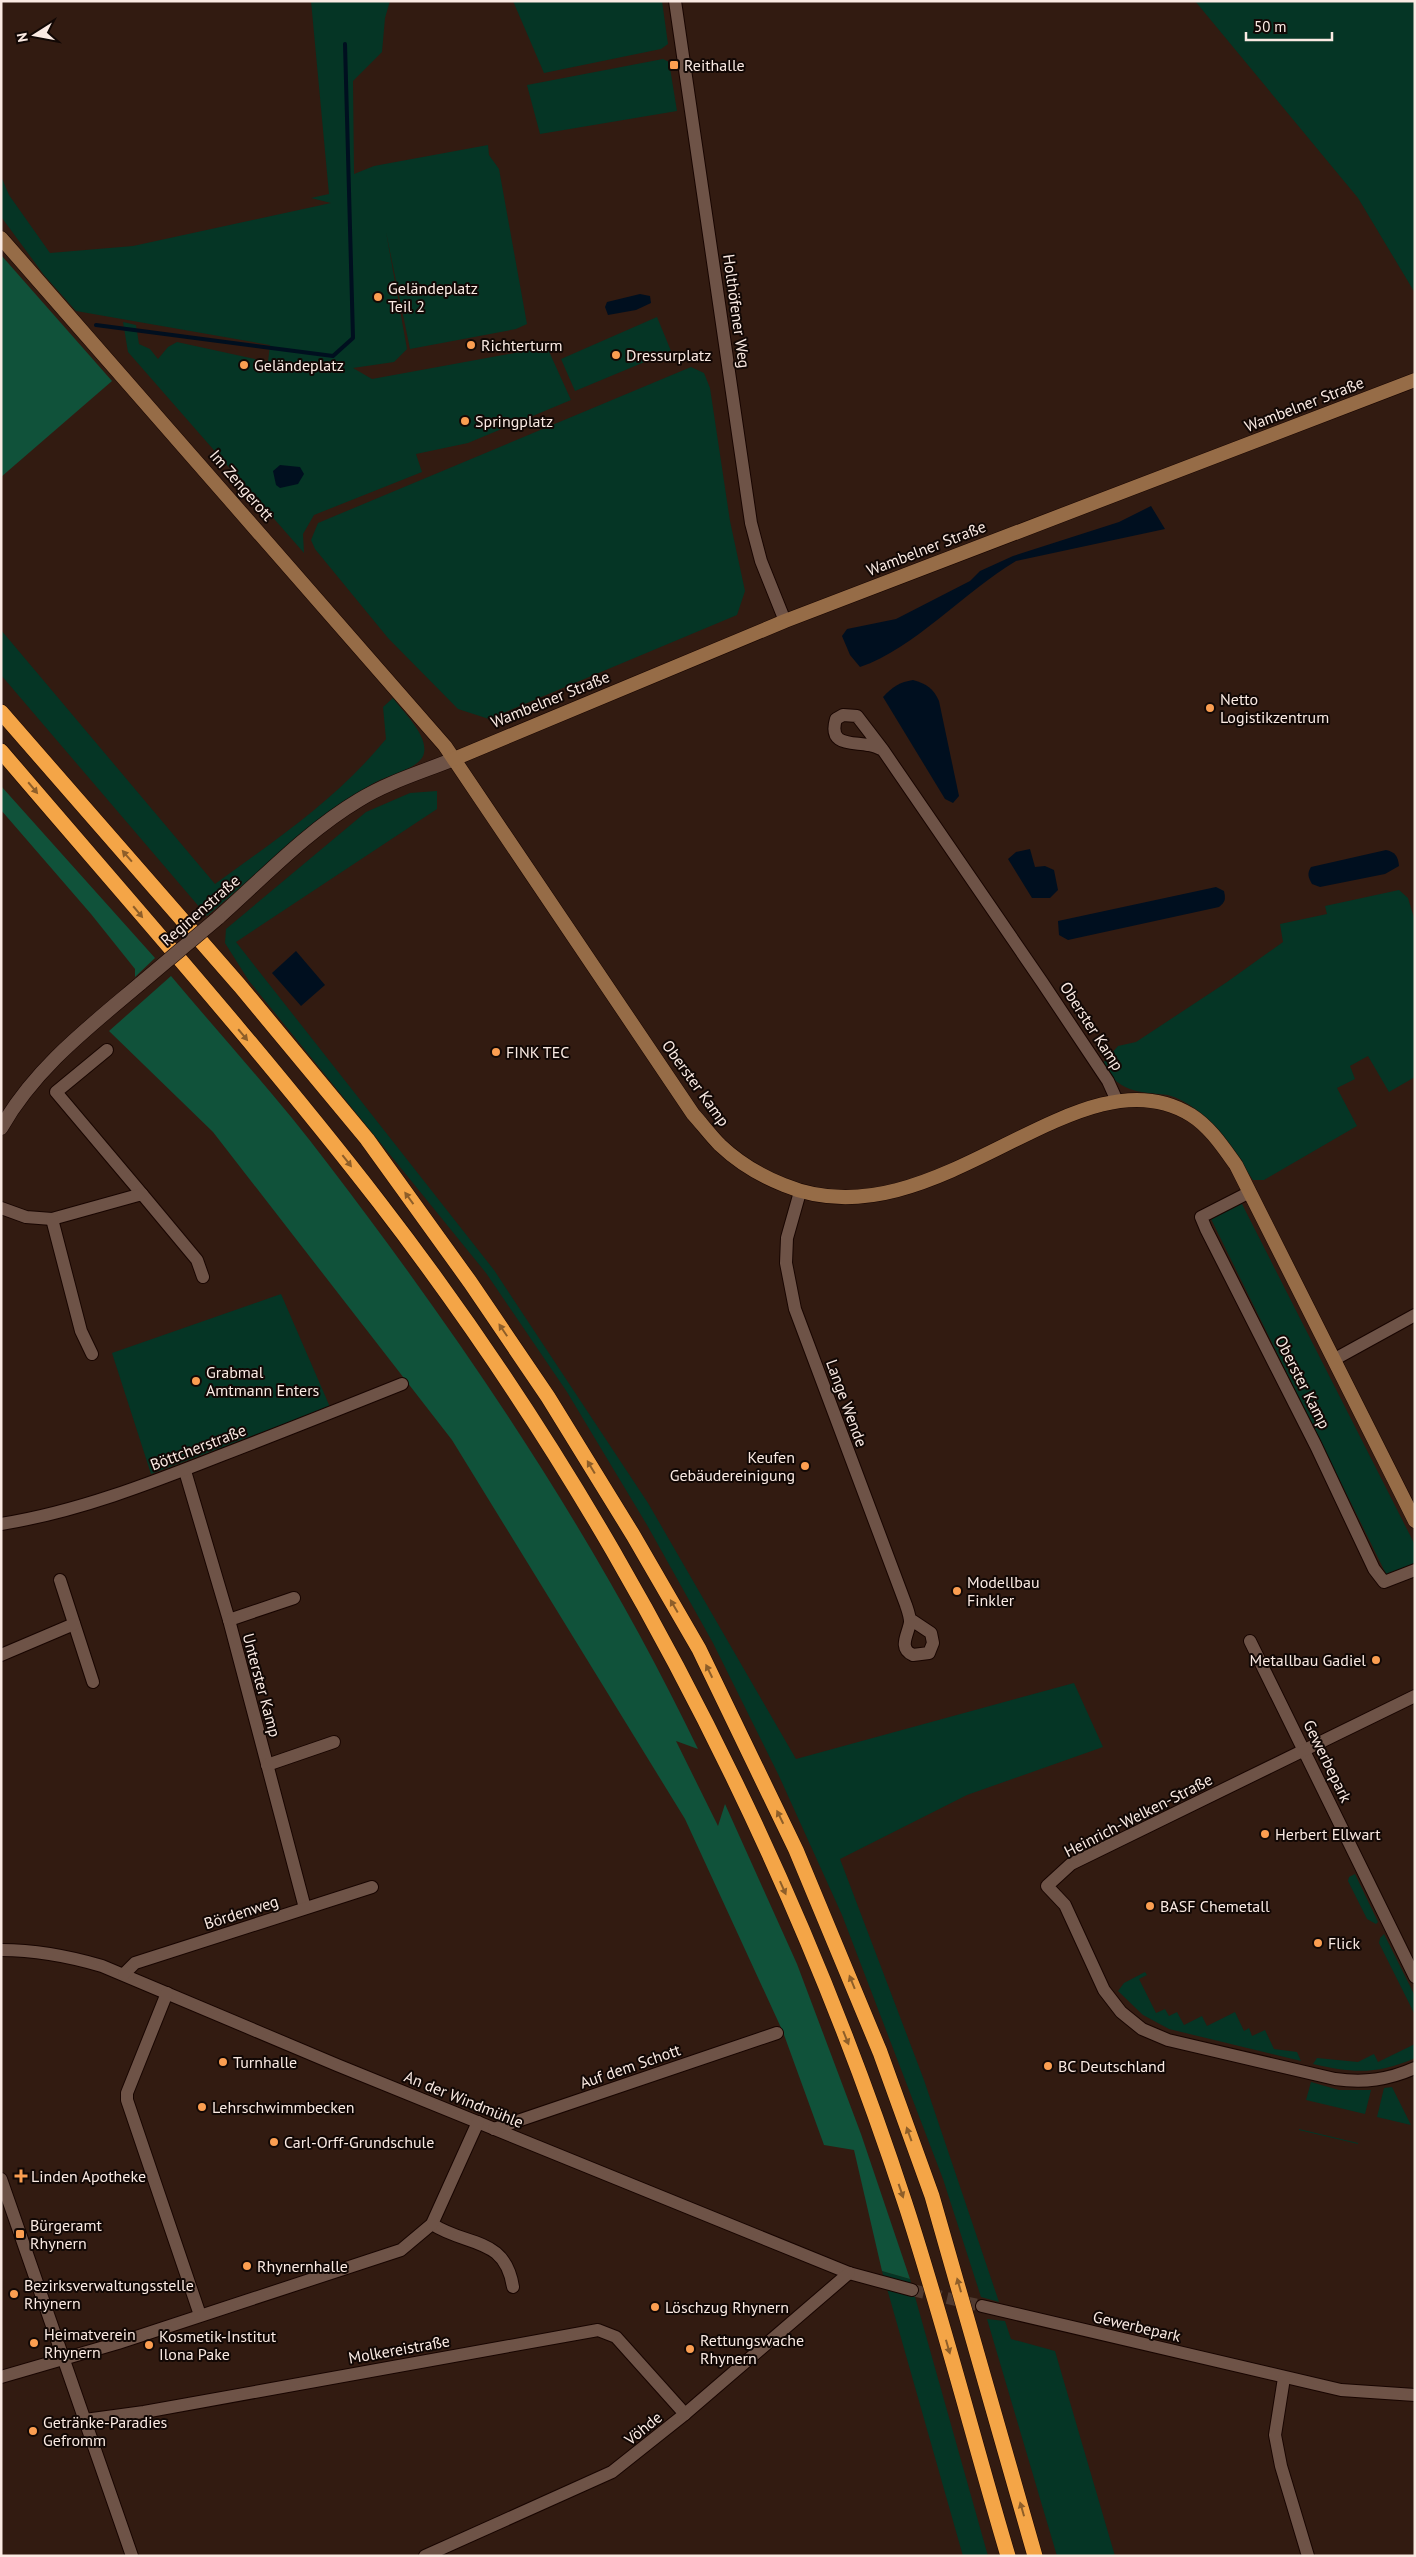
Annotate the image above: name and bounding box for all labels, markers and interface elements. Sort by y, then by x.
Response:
north arrow [10,10,60,60]
scale bar [1246,10,1332,42]
text: 50 m [1254,17,1287,36]
text: N [13,31,32,44]
place label: Reithalle [684,55,745,75]
marker: Reithalle [668,59,680,71]
street label: Holthöfener Weg [719,253,755,369]
place label: Geländeplatz Teil 2 [388,278,478,316]
marker: Geländeplatz Teil 2 [372,291,384,303]
place label: Richterturm [481,335,563,355]
marker: Richterturm [465,339,477,351]
place label: Dressurplatz [626,345,711,365]
marker: Dressurplatz [610,349,622,361]
place label: Geländeplatz [254,355,344,375]
marker: Geländeplatz [238,359,250,371]
street label: Wambelner Straße [1241,372,1367,436]
place label: Springplatz [475,411,553,431]
marker: Springplatz [459,415,471,427]
street label: Im Zengerott [206,445,279,525]
street label: Wambelner Straße [863,516,989,580]
street label: Wambelner Straße [488,666,612,732]
place label: Netto Logistikzentrum [1220,689,1329,727]
marker: Netto Logistikzentrum [1204,702,1216,714]
one-way arrow [27,781,39,793]
one-way arrow [121,851,133,863]
street label: Reginenstraße [156,870,244,950]
one-way arrow [132,905,144,917]
street label: Oberster Kamp [1056,978,1128,1074]
one-way arrow [238,1029,249,1042]
street label: Oberster Kamp [658,1036,734,1130]
place label: FINK TEC [506,1042,569,1062]
marker: FINK TEC [490,1046,502,1058]
one-way arrow [341,1154,352,1167]
one-way arrow [404,1191,414,1205]
one-way arrow [498,1323,508,1337]
street label: Oberster Kamp [1271,1332,1335,1432]
street label: Lange Wende [822,1357,872,1449]
place label: Grabmal Amtmann Enters [206,1362,320,1400]
marker: Grabmal Amtmann Enters [190,1375,202,1387]
street label: Böttcherstraße [147,1420,249,1474]
place label: Keufen Gebäudereinigung [670,1447,795,1485]
one-way arrow [587,1460,596,1473]
marker: Keufen Gebäudereinigung [799,1460,811,1472]
place label: Modellbau Finkler [967,1572,1040,1610]
marker: Modellbau Finkler [951,1585,963,1597]
one-way arrow [670,1600,679,1613]
street label: Unterster Kamp [239,1631,285,1739]
place label: Metallbau Gadiel [1250,1650,1366,1670]
marker: Metallbau Gadiel [1370,1654,1382,1666]
one-way arrow [705,1663,713,1678]
street label: Gewerbepark [1299,1716,1357,1806]
street label: Heinrich-Welken-Straße [1061,1769,1215,1861]
one-way arrow [776,1810,784,1824]
place label: Herbert Ellwart [1275,1824,1381,1844]
marker: Herbert Ellwart [1259,1828,1271,1840]
one-way arrow [780,1881,788,1895]
street label: Bördenweg [201,1891,281,1933]
place label: BASF Chemetall [1160,1896,1270,1916]
marker: BASF Chemetall [1144,1900,1156,1912]
place label: Flick [1328,1933,1360,1953]
marker: Flick [1312,1937,1324,1949]
one-way arrow [848,1974,856,1989]
one-way arrow [842,2031,850,2045]
street label: Auf dem Schott [577,2039,684,2093]
place label: Turnhalle [233,2052,297,2072]
marker: Turnhalle [217,2056,229,2068]
place label: BC Deutschland [1058,2056,1165,2076]
marker: BC Deutschland [1042,2060,1054,2072]
street label: An der Windmühle [402,2066,526,2132]
place label: Lehrschwimmbecken [212,2097,355,2117]
marker: Lehrschwimmbecken [196,2101,208,2113]
one-way arrow [905,2126,913,2141]
place label: Carl-Orff-Grundschule [284,2132,434,2152]
marker: Carl-Orff-Grundschule [268,2136,280,2148]
place label: Linden Apotheke [31,2166,146,2186]
marker: Linden Apotheke [15,2170,27,2182]
one-way arrow [897,2184,905,2199]
place label: Bürgeramt Rhynern [30,2215,102,2253]
marker: Bürgeramt Rhynern [14,2228,26,2240]
place label: Rhynernhalle [257,2256,348,2276]
marker: Rhynernhalle [241,2260,253,2272]
place label: Bezirksverwaltungsstelle Rhynern [24,2275,194,2313]
one-way arrow [954,2277,962,2292]
marker: Bezirksverwaltungsstelle Rhynern [8,2288,20,2300]
place label: Löschzug Rhynern [665,2297,789,2317]
marker: Löschzug Rhynern [649,2301,661,2313]
street label: Gewerbepark [1091,2306,1183,2346]
place label: Heimatverein Rhynern [44,2324,136,2362]
place label: Kosmetik-Institut Ilona Pake [159,2326,277,2364]
street label: Molkereistraße [347,2330,451,2368]
place label: Rettungswache Rhynern [700,2330,804,2368]
marker: Heimatverein Rhynern [28,2337,40,2349]
marker: Kosmetik-Institut Ilona Pake [143,2339,155,2351]
one-way arrow [944,2339,952,2354]
marker: Rettungswache Rhynern [684,2343,696,2355]
street label: Vöhde [619,2407,666,2450]
place label: Getränke-Paradies Gefromm [43,2412,168,2450]
marker: Getränke-Paradies Gefromm [27,2425,39,2437]
one-way arrow [1017,2501,1025,2516]

